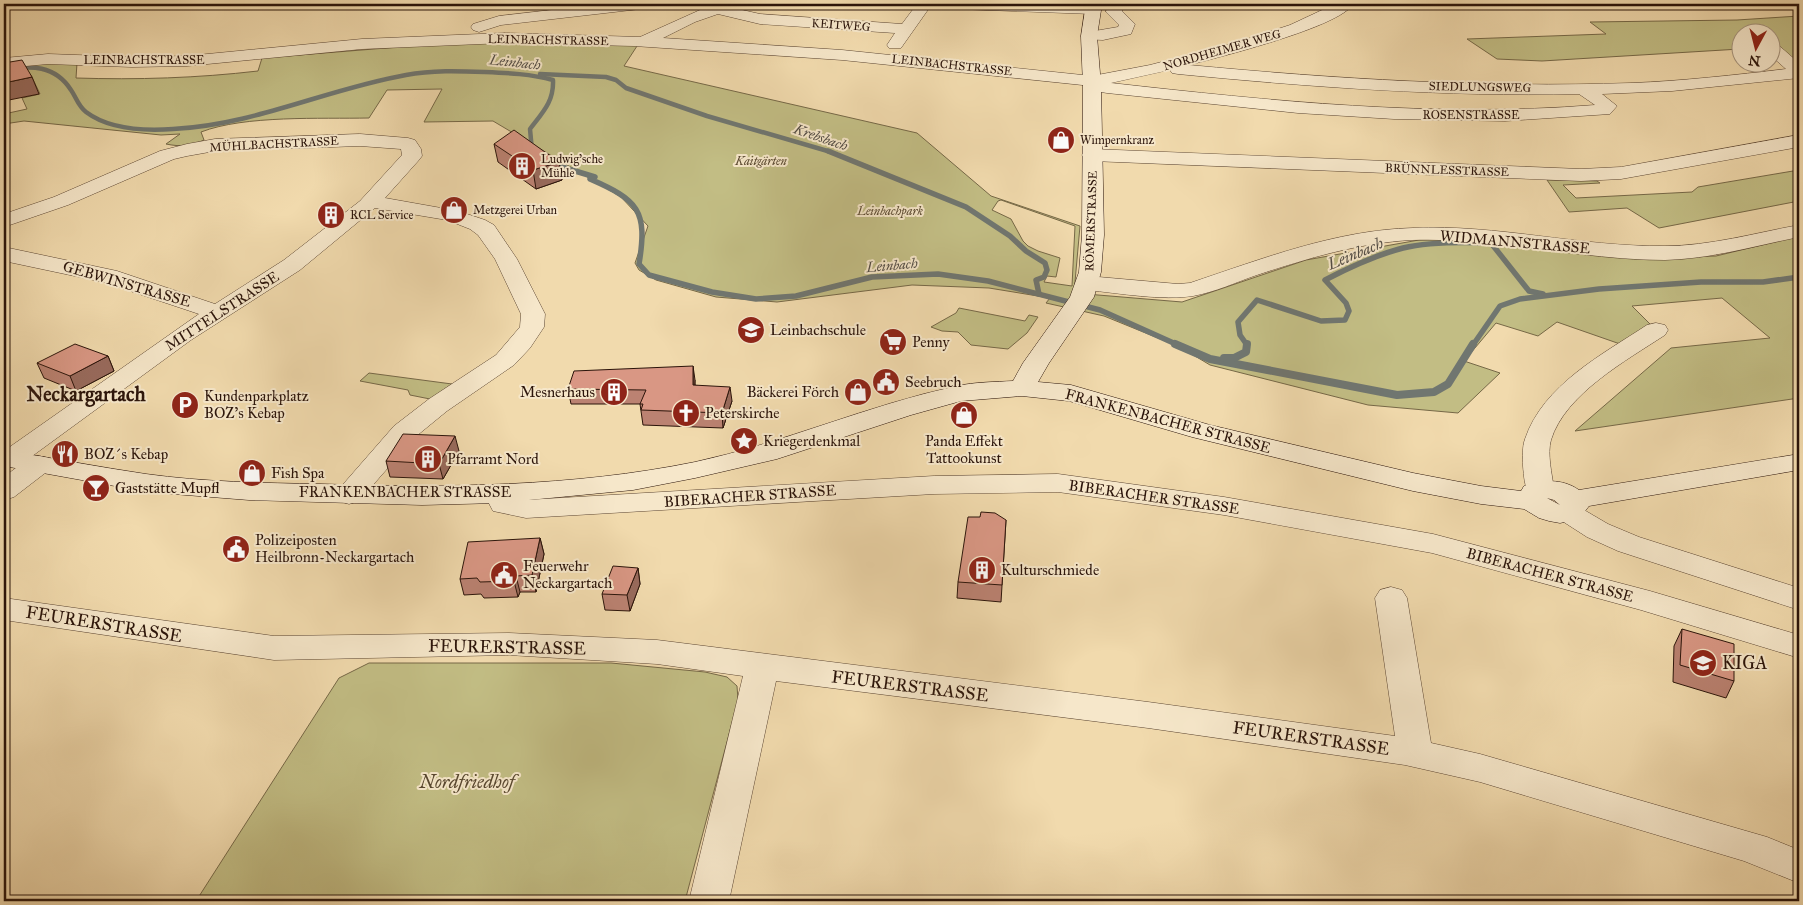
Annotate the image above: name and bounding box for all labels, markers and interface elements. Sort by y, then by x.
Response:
street label: KEITWEG [811,16,871,34]
north arrow [1730,22,1780,72]
street label: NORDHEIMER WEG [1162,26,1283,74]
street label: LEINBACHSTRASSE [487,32,609,48]
water label: Leinbach [488,51,542,74]
text: N [1747,51,1761,70]
street label: LEINBACHSTRASSE [891,52,1013,78]
street label: LEINBACHSTRASSE [83,53,205,67]
street label: SIEDLUNGSWEG [1429,79,1532,95]
street label: ROSENSTRASSE [1423,108,1520,122]
water label: Krebsbach [791,120,850,155]
shop icon: Wimpernkranz [1046,125,1076,155]
street label: MÜHLBACHSTRASSE [209,133,339,154]
place label: Wimpernkranz [1080,133,1154,147]
building icon: Ludwig’sche Mühle [507,151,537,181]
place label: Ludwig’sche Mühle [541,152,603,180]
park label: Kaitgärten [734,154,787,168]
street label: BRÜNNLESSTRASSE [1385,160,1510,179]
street label: RÖMERSTRASSE [1081,170,1100,272]
shop icon: Metzgerei Urban [439,195,469,225]
building icon: RCL Service [316,200,346,230]
place label: Metzgerei Urban [473,203,558,218]
park label: Leinbachpark [856,204,923,219]
place label: RCL Service [350,208,414,222]
street label: WIDMANNSTRASSE [1439,226,1591,258]
water label: Leinbach [1324,233,1386,274]
water label: Leinbach [865,255,919,276]
street label: GEBWINSTRASSE [61,257,193,311]
street label: MITTELSTRASSE [162,267,282,355]
school or university icon: Leinbachschule [736,315,766,345]
place label: Leinbachschule [770,321,866,339]
supermarket icon: Penny [878,327,908,357]
place label: Penny [912,333,950,351]
public building icon: Seebruch [871,367,901,397]
place label: Seebruch [905,373,962,391]
building icon: Mesnerhaus [599,377,629,407]
shop icon: Bäckerei Förch [843,377,873,407]
district label: Neckargartach [27,382,146,407]
place label: Mesnerhaus [520,383,595,401]
place label: Bäckerei Förch [747,383,840,401]
street label: FRANKENBACHER STRASSE [1063,385,1273,457]
place label: Kundenparkplatz BOZ's Kebap [204,387,309,422]
parking icon: Kundenparkplatz BOZ's Kebap [170,390,200,420]
church icon: Peterskirche [671,398,701,428]
shop icon: Panda Effekt Tattookunst [949,400,979,430]
place label: Peterskirche [705,404,780,422]
place icon: Kriegerdenkmal [729,426,759,456]
place label: Kriegerdenkmal [763,432,861,450]
place label: Panda Effekt Tattookunst [925,432,1004,467]
restaurant icon: BOZ´s Kebap [50,439,80,469]
building icon: Pfarramt Nord [413,444,443,474]
place label: BOZ´s Kebap [84,445,168,463]
place label: Pfarramt Nord [447,450,539,468]
shop icon: Fish Spa [237,458,267,488]
place label: Fish Spa [271,464,325,482]
bar icon: Gaststätte Mupfl [81,473,111,503]
street label: BIBERACHER STRASSE [1067,476,1241,518]
place label: Gaststätte Mupfl [115,479,220,497]
street label: BIBERACHER STRASSE [663,481,837,511]
street label: FRANKENBACHER STRASSE [299,483,511,501]
place label: Polizeiposten Heilbronn-Neckargartach [255,531,415,566]
public building icon: Polizeiposten Heilbronn-Neckargartach [221,534,251,564]
street label: BIBERACHER STRASSE [1464,544,1636,606]
building icon: Kulturschmiede [967,555,997,585]
place label: Feuerwehr Neckargartach [523,557,613,592]
public building icon: Feuerwehr Neckargartach [489,560,519,590]
place label: Kulturschmiede [1001,561,1099,579]
street label: FEURERSTRASSE [24,601,184,647]
street label: FEURERSTRASSE [428,635,586,659]
school or university icon: KIGA [1688,648,1718,678]
place label: KIGA [1722,652,1768,674]
street label: FEURERSTRASSE [830,665,990,707]
street label: FEURERSTRASSE [1231,716,1391,760]
park label: Nordfriedhof [418,771,520,793]

